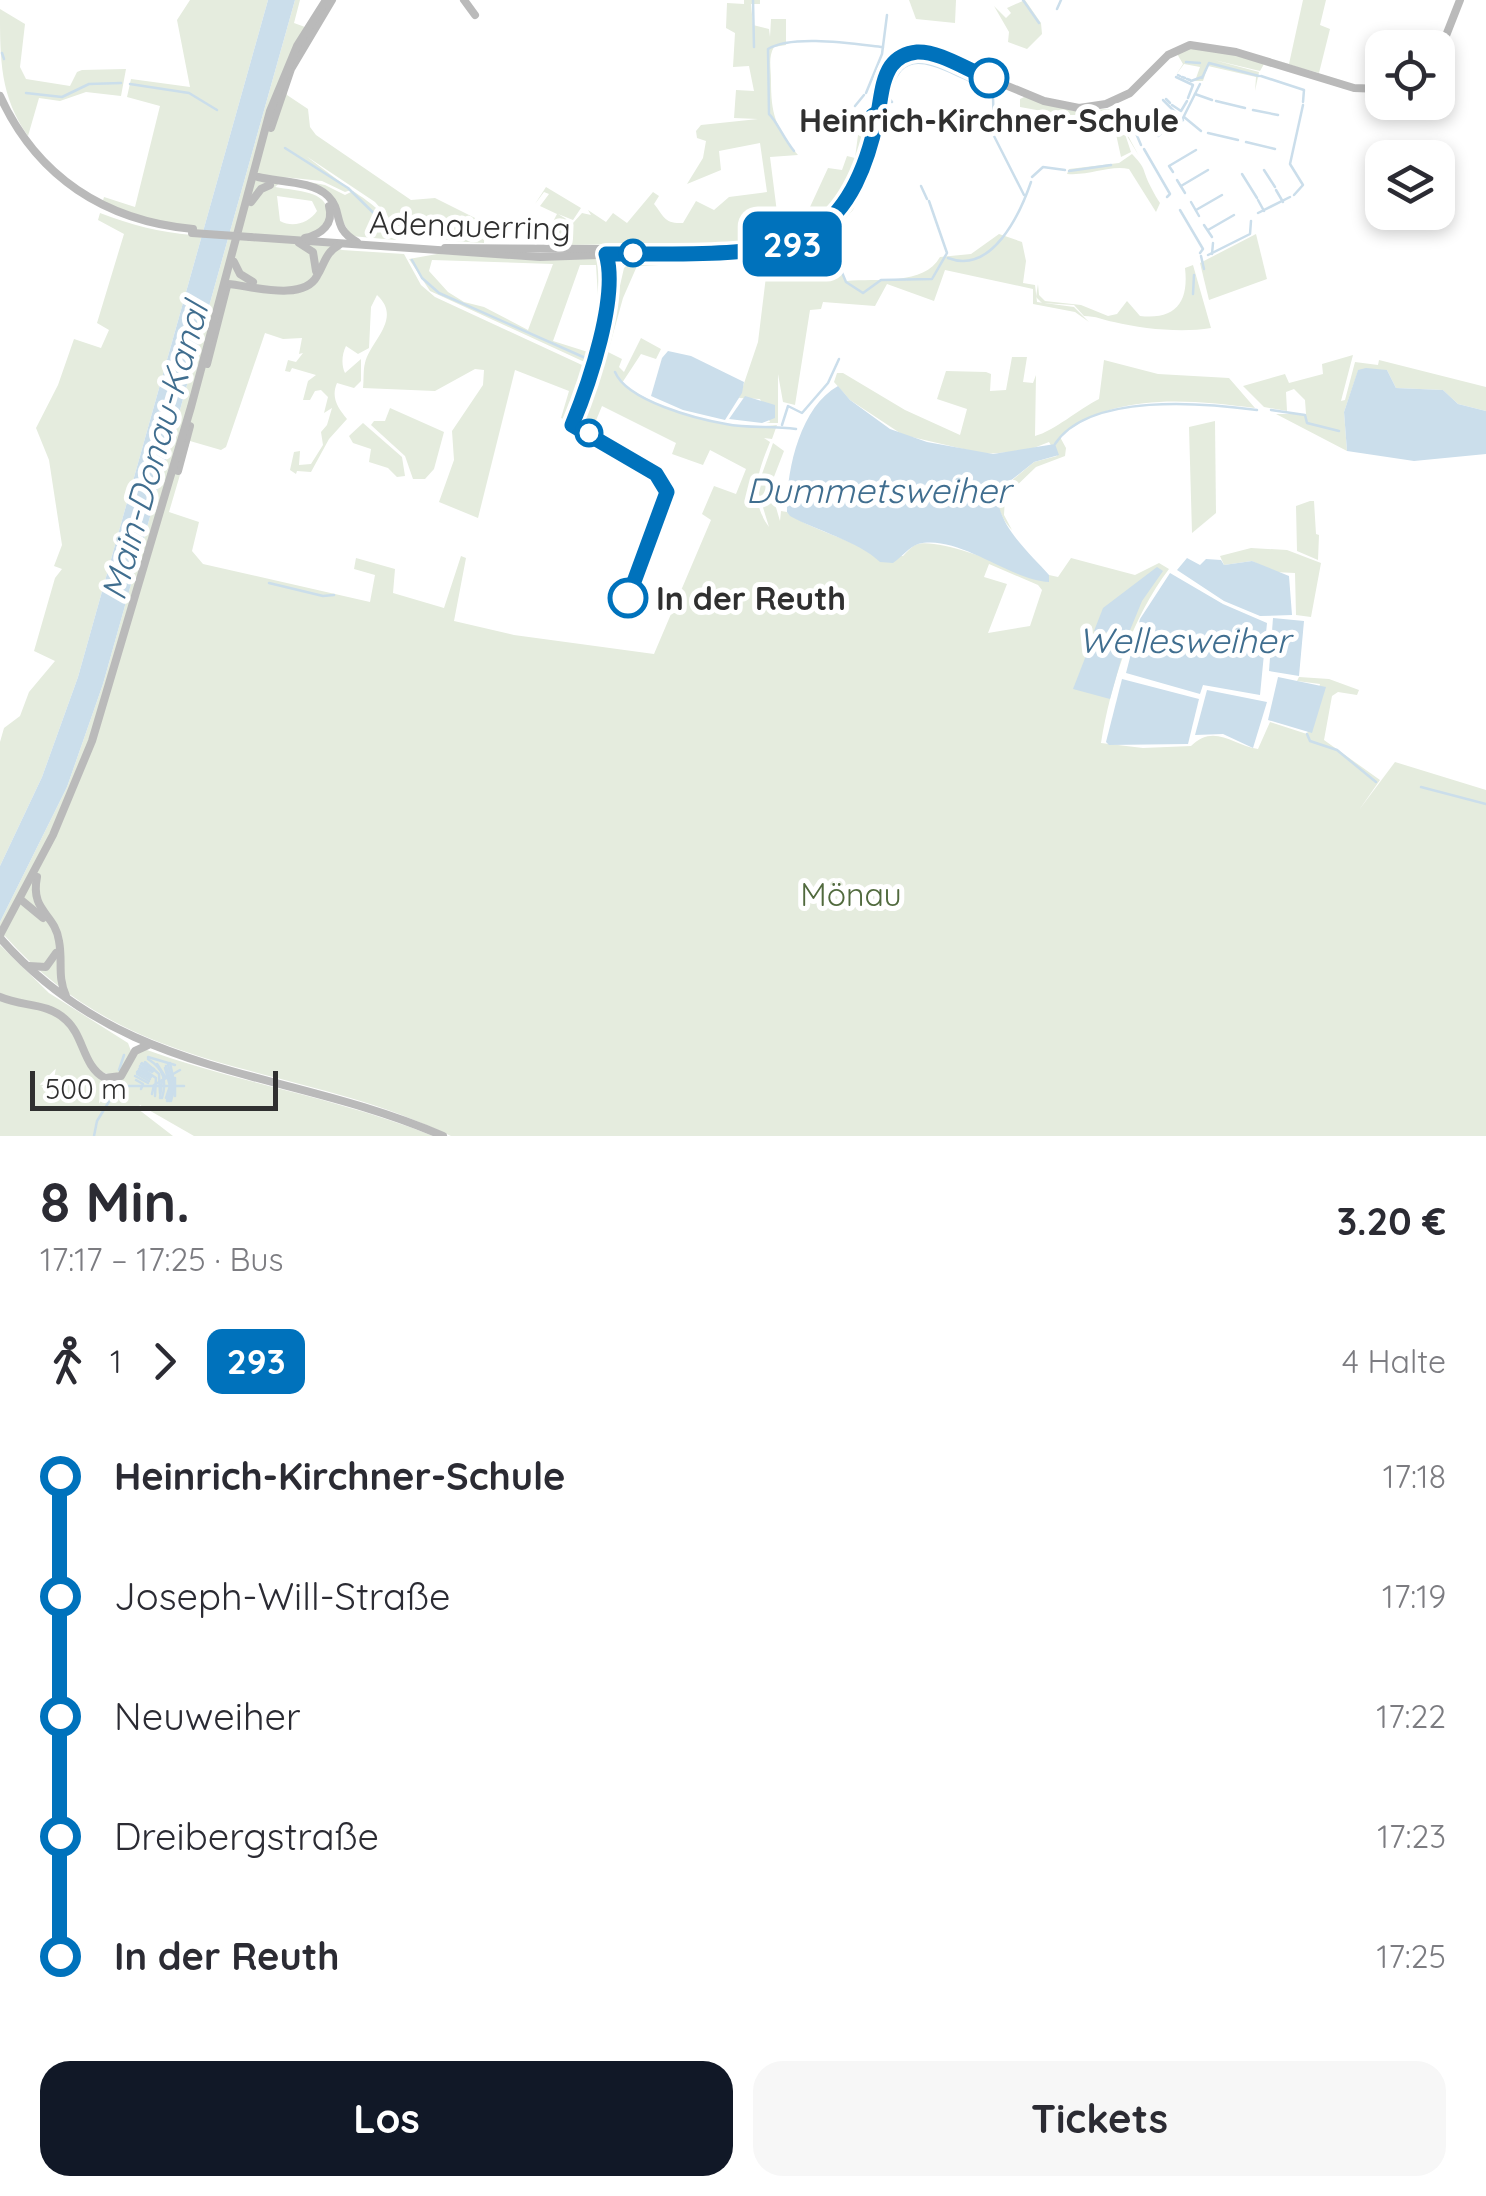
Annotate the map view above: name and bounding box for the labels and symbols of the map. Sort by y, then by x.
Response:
marker: Heinrich-Kirchner-Schule [970,59,1008,97]
place label: Heinrich-Kirchner-Schule [799,100,1179,140]
unlabelled marker [864,108,890,134]
street label: Adenauerring [368,201,572,249]
line badge: 293 [734,212,850,276]
unlabelled marker [620,240,646,266]
water label: Main-Donau-Kanal [91,294,219,605]
unlabelled marker [576,420,602,446]
water label: Dummetsweiher [746,468,1015,512]
place label: In der Reuth [656,578,846,618]
marker: In der Reuth [609,579,647,617]
water label: Wellesweiher [1078,618,1294,662]
park label: Mönau [800,874,902,914]
scale bar [30,1066,278,1110]

